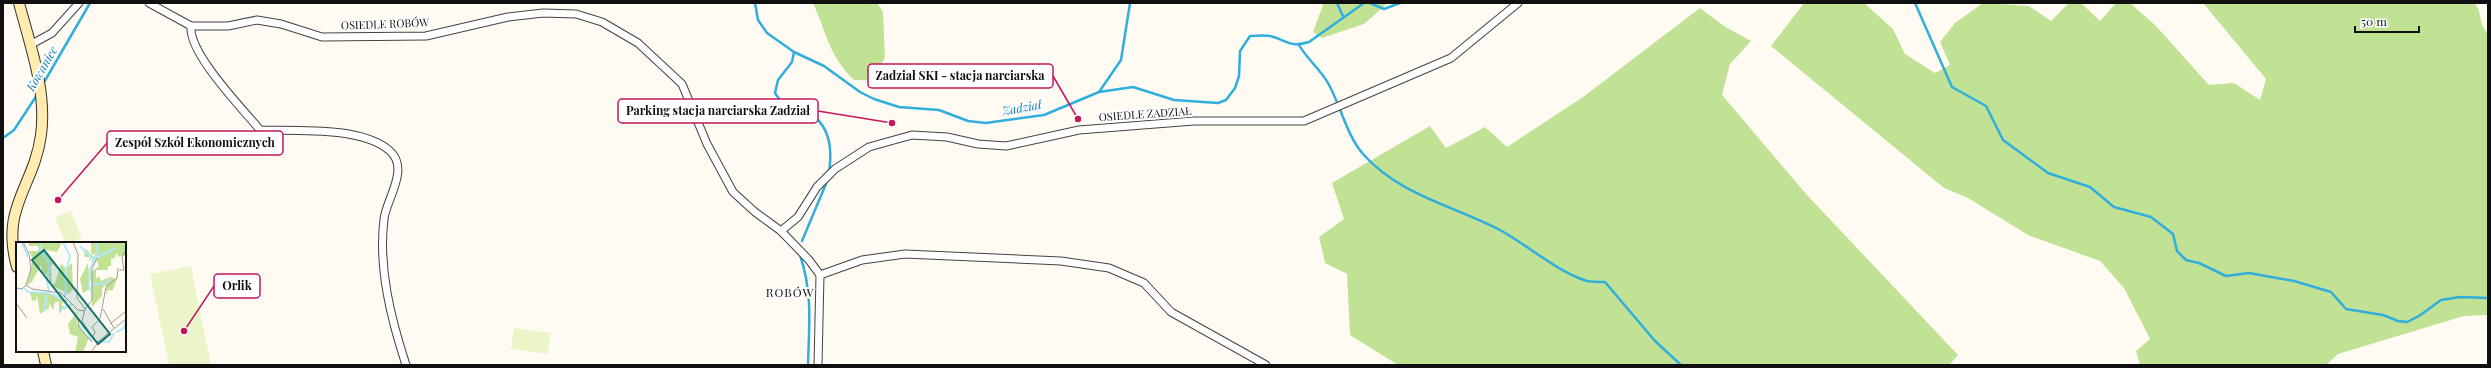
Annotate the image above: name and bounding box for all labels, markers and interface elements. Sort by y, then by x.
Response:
scale bar [2355,8,2419,34]
text: 50 m [2361,13,2387,29]
street label: OSIEDLE ROBÓW [341,14,429,33]
water label: Kowaniec [21,43,61,95]
callout: Zadział SKI - stacja narciarska [868,64,1053,88]
text: Zadział SKI - stacja narciarska [876,67,1045,83]
water label: Zadział [1000,95,1044,118]
callout: Parking stacja narciarska Zadział [618,99,818,123]
text: Parking stacja narciarska Zadział [626,102,810,118]
street label: OSIEDLE ZADZIAŁ [1098,103,1192,124]
callout: Zespół Szkół Ekonomicznych [107,131,283,155]
text: Zespół Szkół Ekonomicznych [115,134,276,150]
inset map [16,242,126,352]
callout: Orlik [214,274,260,298]
text: Orlik [222,277,253,293]
district label: ROBÓW [766,284,814,300]

